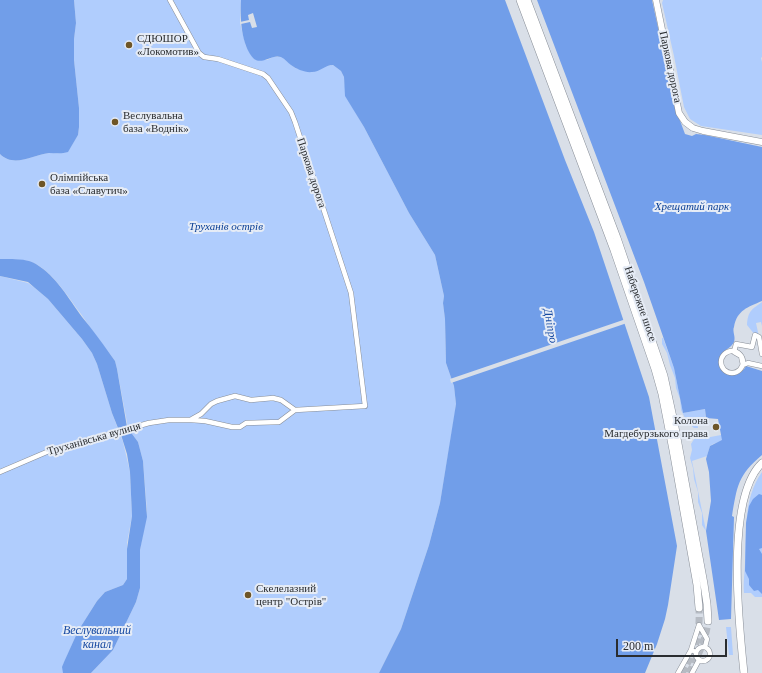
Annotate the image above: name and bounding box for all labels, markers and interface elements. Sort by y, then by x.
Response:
street label: Паркова дорога [656,30,684,104]
place label: СДЮШОР «Локомотив» [137,32,199,58]
marker: СДЮШОР «Локомотив» [124,40,134,50]
place label: Веслувальна база «Воднік» [123,109,189,135]
marker: Веслувальна база «Воднік» [110,117,120,127]
street label: Паркова дорога [293,136,329,210]
place label: Олімпійська база «Славутич» [50,171,128,197]
marker: Олімпійська база «Славутич» [37,179,47,189]
park label: Хрещатий парк [655,200,729,214]
park label: Труханів острів [189,220,263,234]
street label: Набережне шосе [621,265,659,343]
water label: Дніпро [540,308,560,344]
place label: Колона Магдебурзького права [604,414,708,440]
street label: Труханівська вулиця [46,419,142,459]
marker: Колона Магдебурзького права [711,422,721,432]
place label: Скелелазний центр "Острів" [256,582,326,608]
marker: Скелелазний центр "Острів" [243,590,253,600]
water label: Веслувальний канал [63,624,131,652]
scale bar [618,631,729,657]
text: 200 m [623,639,653,653]

